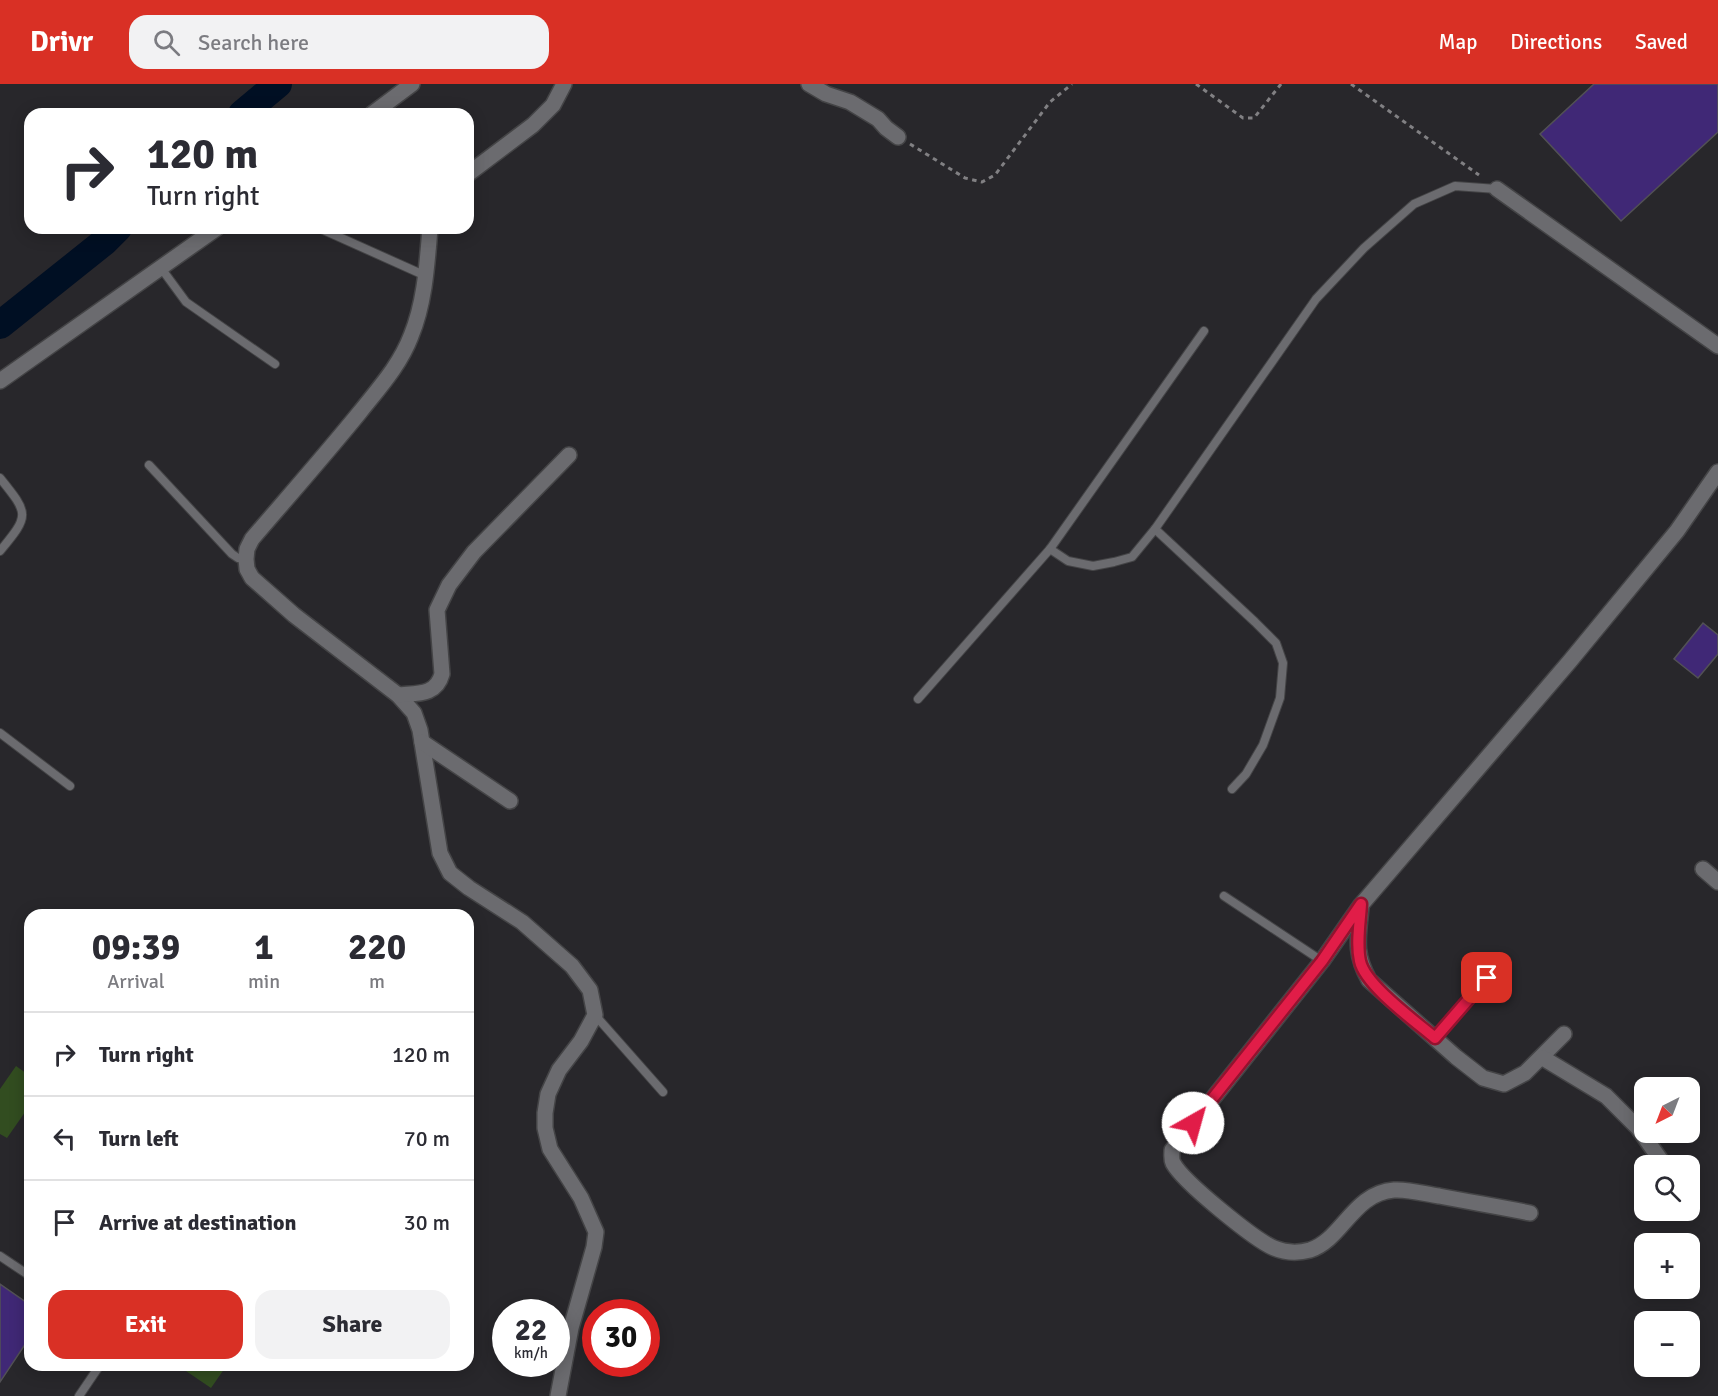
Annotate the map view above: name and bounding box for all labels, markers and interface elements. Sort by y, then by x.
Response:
search box [129,15,549,69]
text: Drivr [30,25,93,59]
icon: search [150,26,183,59]
text: Search here [198,29,309,56]
text: Map [1439,29,1477,55]
text: Directions [1510,29,1602,55]
text: Saved [1635,29,1688,55]
text: 120 m [147,129,258,180]
icon: right [48,132,126,210]
text: Turn right [147,180,260,213]
text: 09:39 [92,925,180,970]
text: 1 [254,925,274,970]
text: 220 [348,925,406,970]
pin [1461,952,1512,1003]
icon: arrive [1470,961,1503,994]
text: Arrival [107,969,165,994]
text: min [248,969,280,994]
text: m [369,969,385,994]
icon: right [48,1038,81,1071]
text: Turn right [99,1041,194,1068]
text: 120 m [392,1041,450,1068]
north arrow [1634,1077,1700,1143]
map controls [1634,1077,1700,1377]
position arrow [1161,1091,1225,1155]
icon: left [48,1122,81,1155]
text: Turn left [99,1125,179,1152]
text: 70 m [404,1125,450,1152]
button: search [1634,1155,1700,1221]
icon: arrive [48,1206,81,1239]
text: Arrive at destination [99,1209,296,1236]
text: 30 m [404,1209,450,1236]
button: + [1634,1233,1700,1299]
button: Exit [48,1290,243,1359]
button: Share [255,1290,450,1359]
speed limit sign: 30 [582,1299,660,1377]
button: − [1634,1311,1700,1377]
text: 22 [515,1312,547,1349]
text: km/h [514,1344,548,1362]

